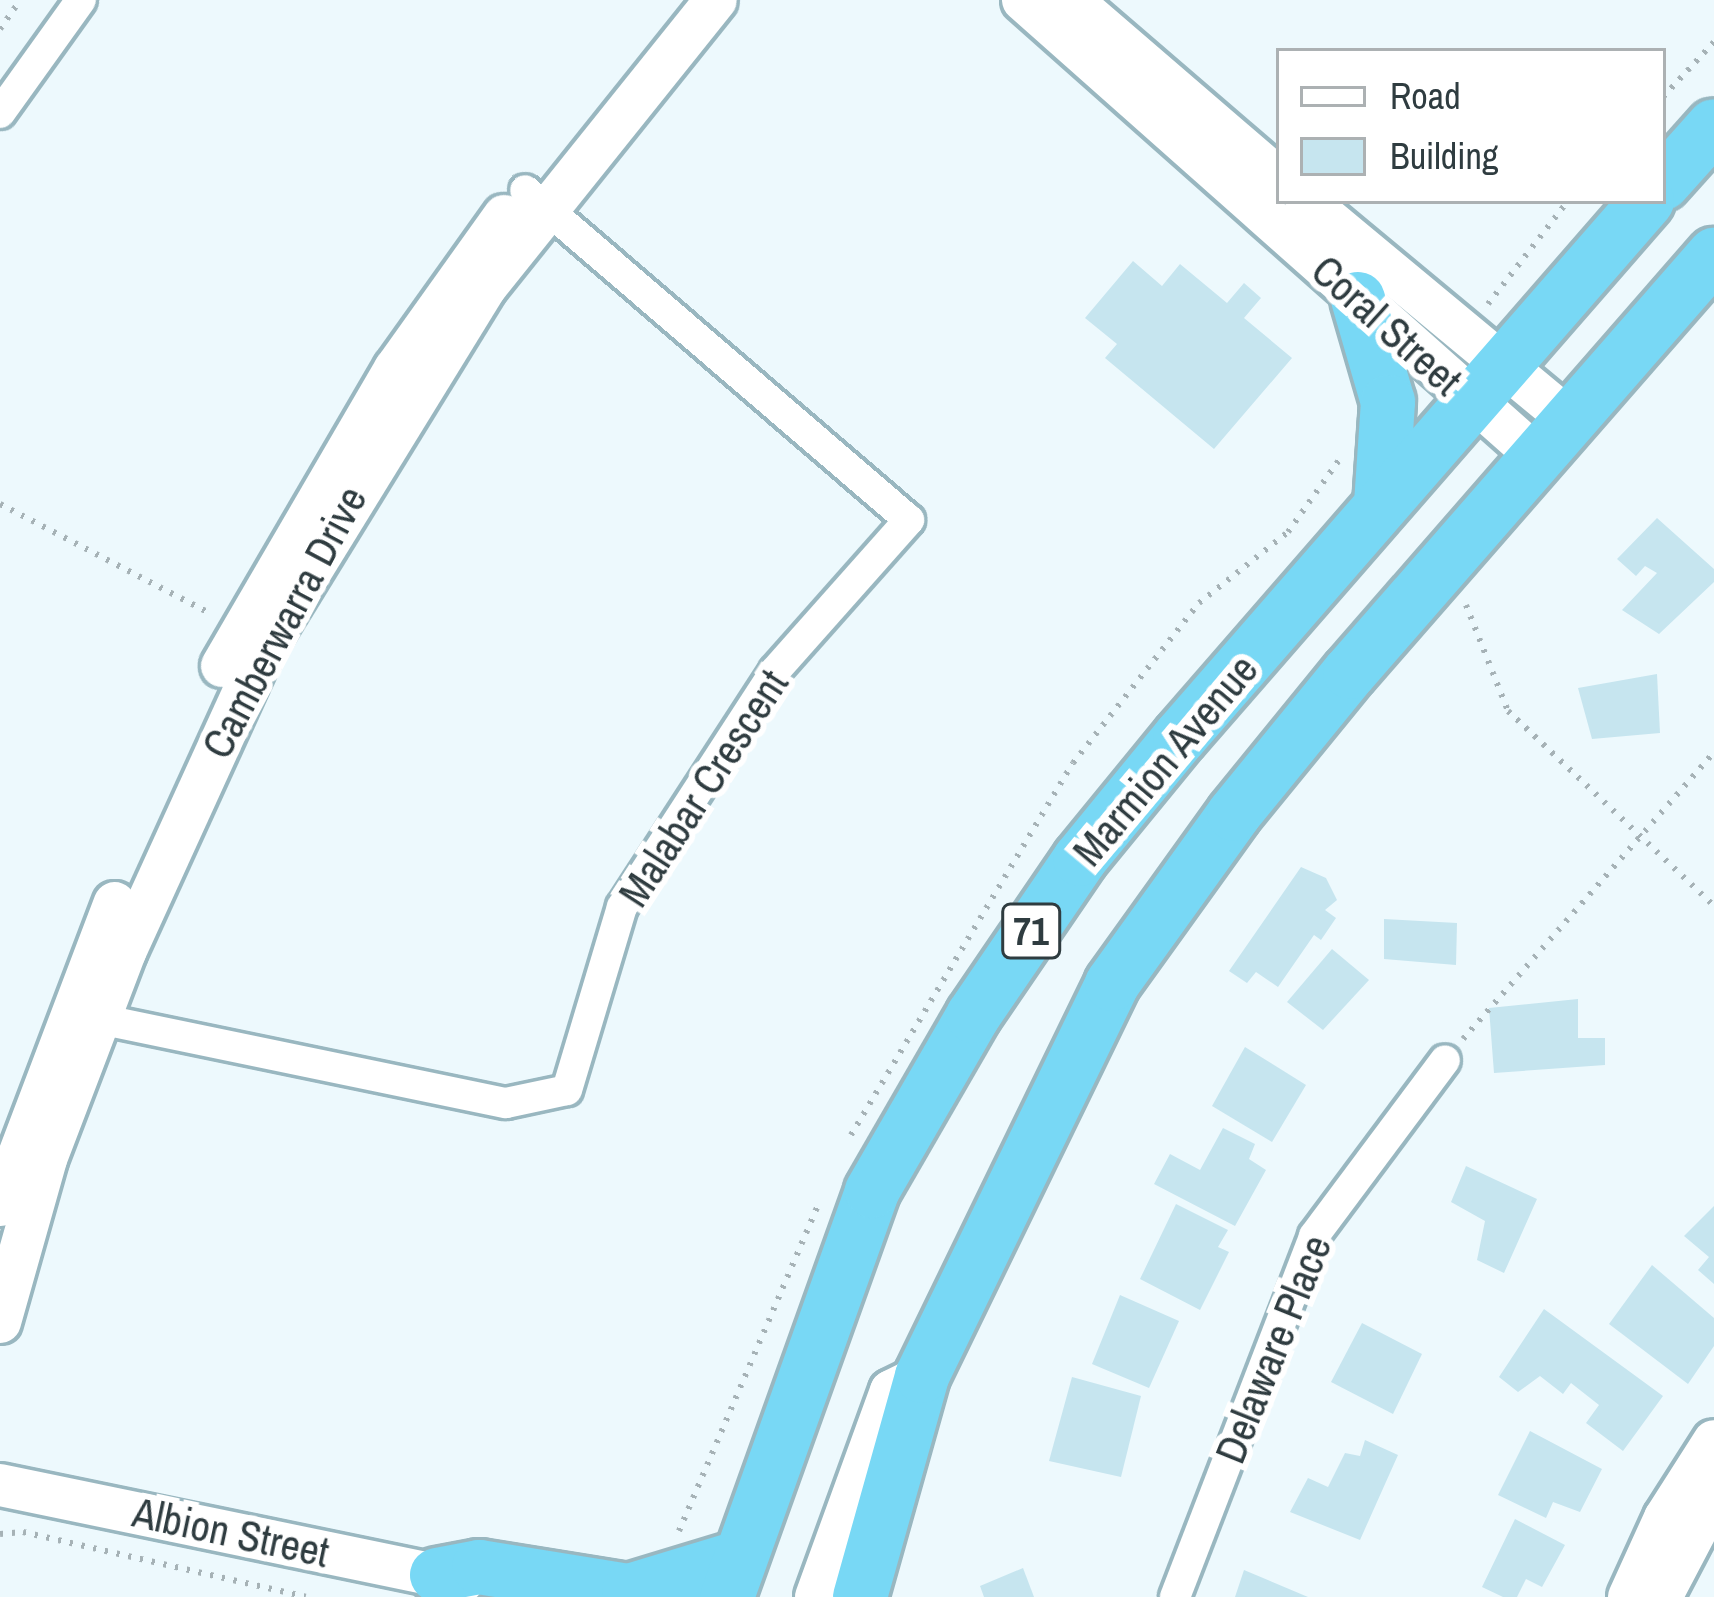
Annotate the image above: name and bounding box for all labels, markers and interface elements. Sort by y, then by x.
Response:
legend [1276,48,1666,204]
text: Road [1390,72,1461,120]
text: Building [1390,132,1498,180]
street label: Coral Street [1302,245,1472,405]
street label: Camberwarra Drive [191,478,377,766]
street label: Marmion Avenue [1062,644,1268,876]
street label: Malabar Crescent [608,660,798,916]
road number: 71 [1001,898,1061,964]
street label: Delaware Place [1204,1228,1342,1470]
street label: Albion Street [128,1487,334,1577]

